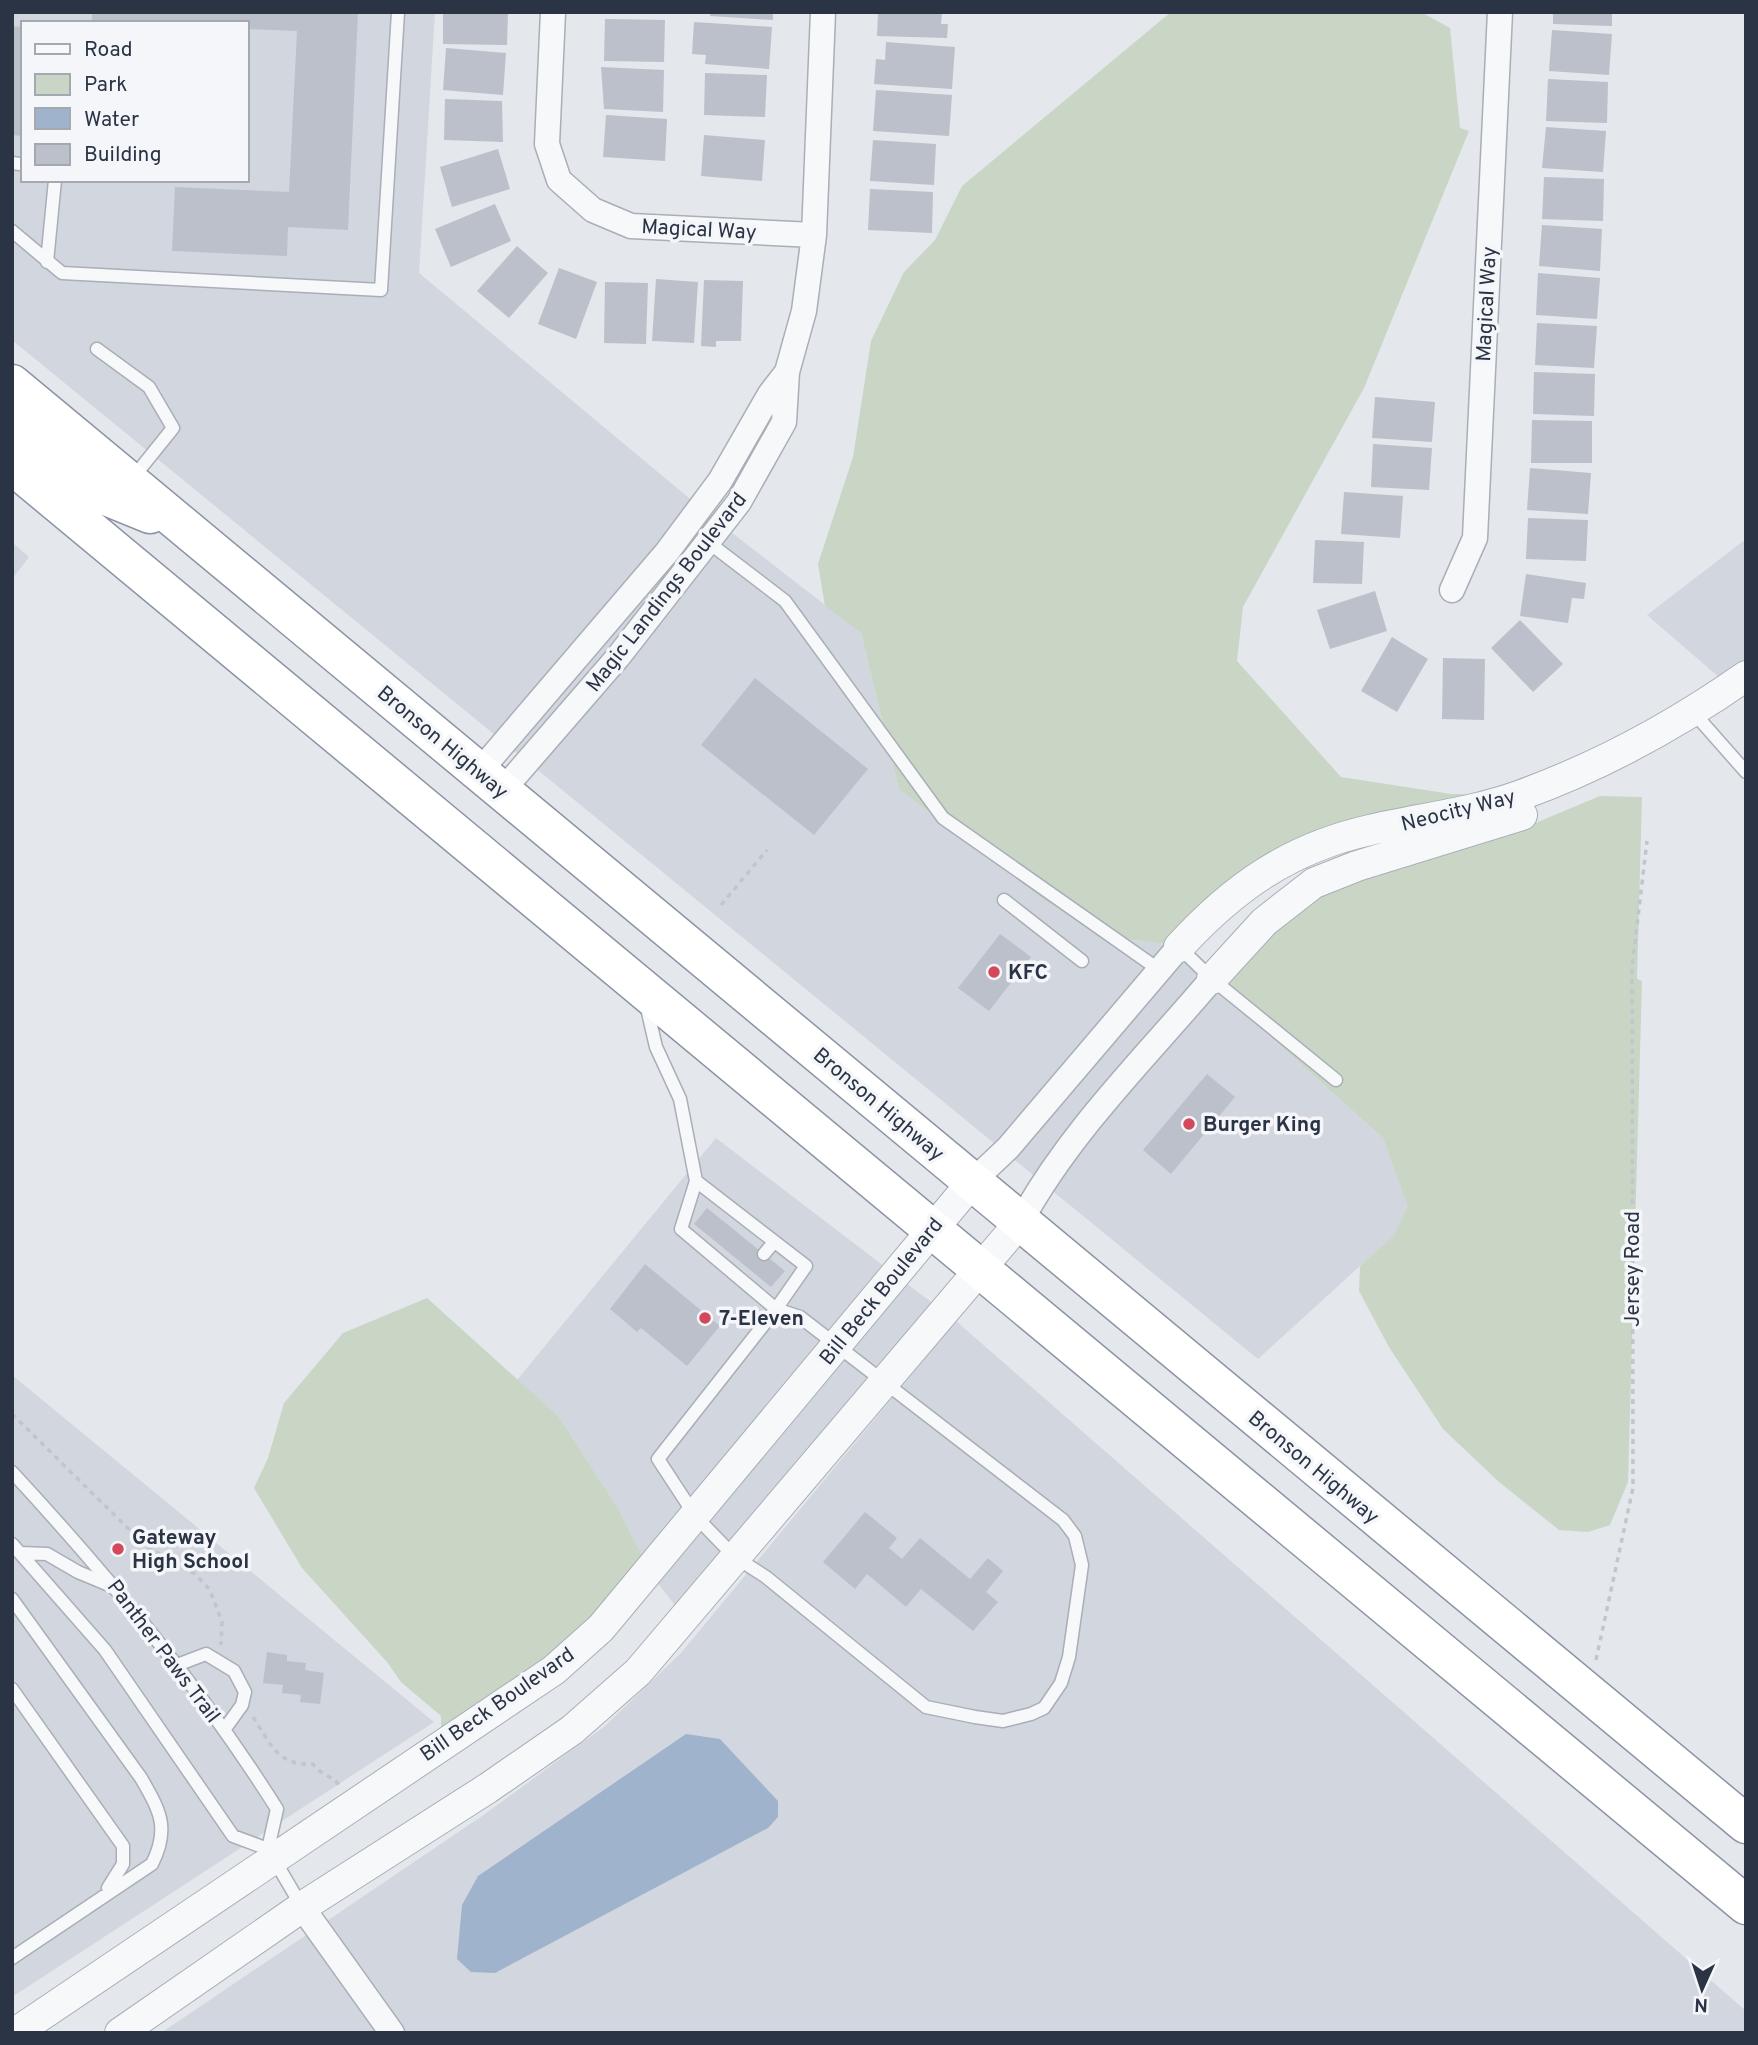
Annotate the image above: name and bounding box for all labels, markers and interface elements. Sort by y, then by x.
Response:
legend [21,21,248,182]
text: Road [84,37,133,64]
text: Park [84,72,127,99]
text: Water [84,107,139,134]
text: Building [84,142,162,169]
street label: Magical Way [641,214,757,247]
street label: Magical Way [1471,246,1504,362]
street label: Magic Landings Boulevard [581,488,754,698]
street label: Bronson Highway [371,680,513,806]
street label: Neocity Way [1398,784,1518,839]
place label: KFC [1008,960,1048,987]
marker: KFC [986,964,1002,980]
street label: Bronson Highway [807,1042,949,1168]
place label: Burger King [1203,1112,1321,1139]
marker: Burger King [1181,1116,1197,1132]
street label: Jersey Road [1620,1211,1647,1327]
street label: Bill Beck Boulevard [814,1213,950,1371]
place label: 7-Eleven [719,1306,804,1333]
marker: 7-Eleven [697,1310,713,1326]
street label: Bronson Highway [1242,1405,1384,1531]
place label: Gateway High School [132,1525,249,1576]
marker: Gateway High School [110,1541,126,1557]
street label: Panther Paws Trail [100,1575,225,1729]
street label: Bill Beck Boulevard [415,1642,580,1769]
north arrow [1667,1954,1737,2024]
text: N [1694,1992,1709,2016]

